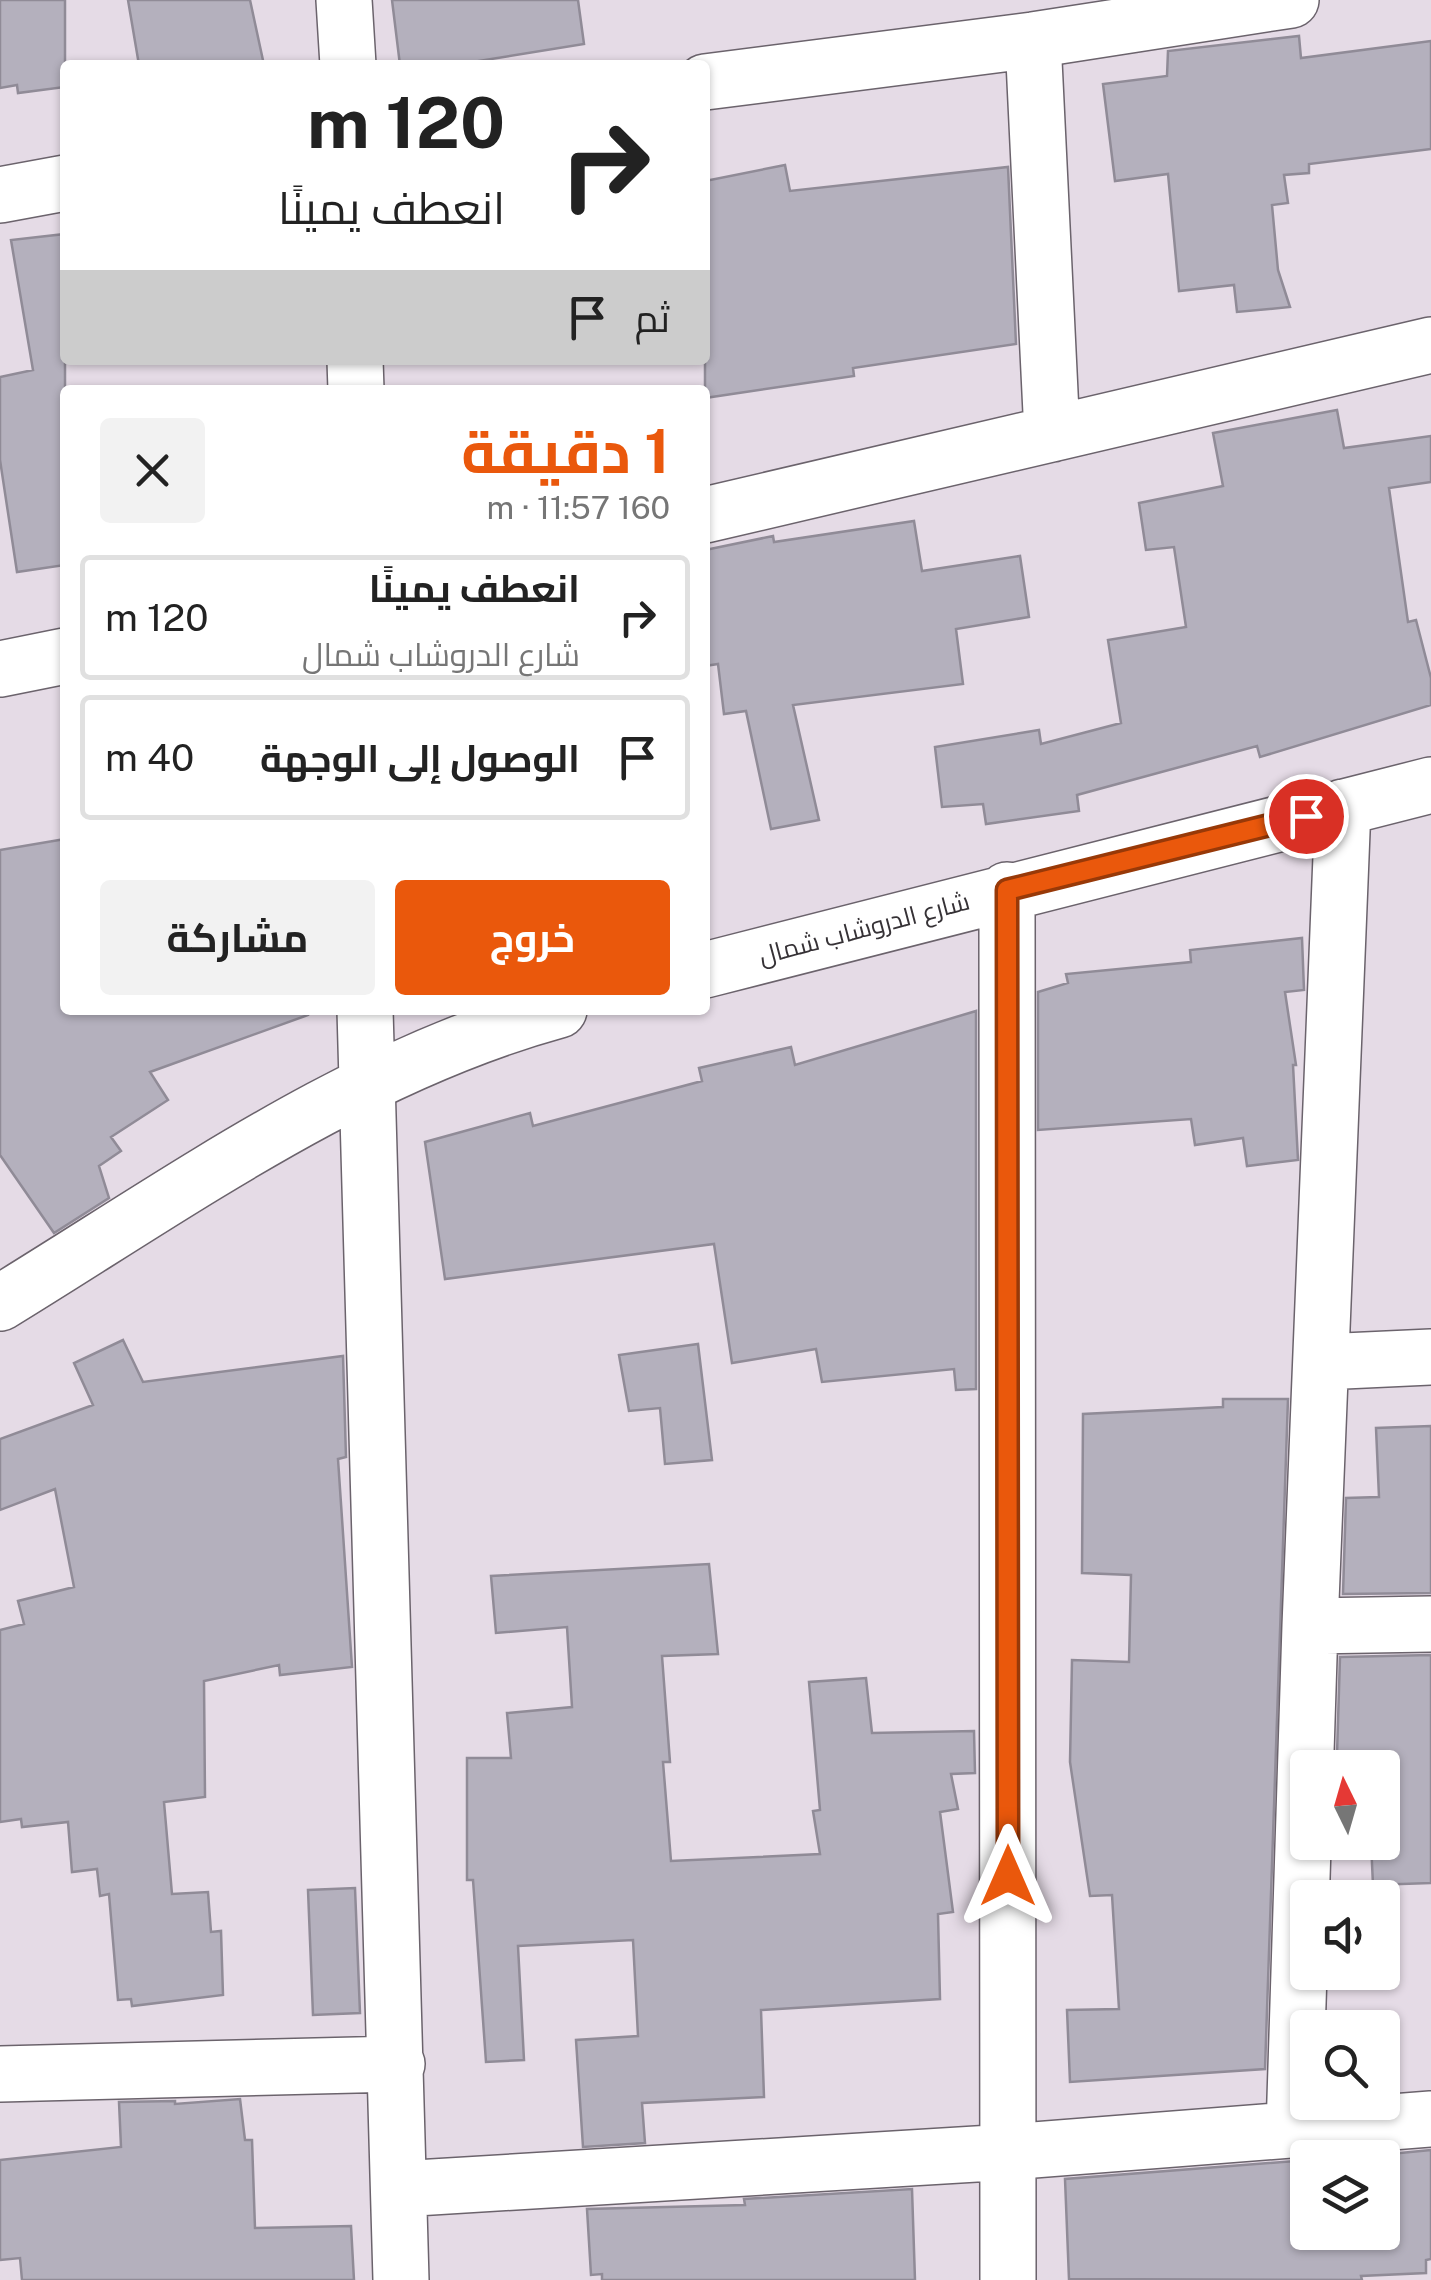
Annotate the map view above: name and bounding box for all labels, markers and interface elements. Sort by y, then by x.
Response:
text: 120 m [307,81,505,164]
icon: right [540,100,670,230]
text: انعطف يمينًا [278,181,505,234]
icon: arrive [560,290,615,345]
text: ثم [635,296,670,341]
text: 1 دقيقة [461,416,670,487]
button: close [100,418,205,523]
text: 160 m · 11:57 [487,489,670,526]
text: انعطف يمينًا [369,566,580,611]
icon: right [610,590,665,645]
text: 120 m [105,595,208,640]
text: شارع الدروشاب شمال [302,636,580,673]
icon: arrive [610,730,665,785]
text: 40 m [105,735,194,780]
text: الوصول إلى الوجهة [260,736,580,781]
pin [1264,774,1349,859]
icon: arrive [1279,789,1334,844]
button: مشاركة [100,880,375,995]
button: خروج [395,880,670,995]
street label: شارع الدروشاب شمال [755,885,973,973]
north arrow [1290,1750,1400,1860]
map controls [1290,1750,1400,2250]
position arrow [956,1824,1060,1928]
button: sound [1290,1880,1400,1990]
button: search [1290,2010,1400,2120]
button: layers [1290,2140,1400,2250]

